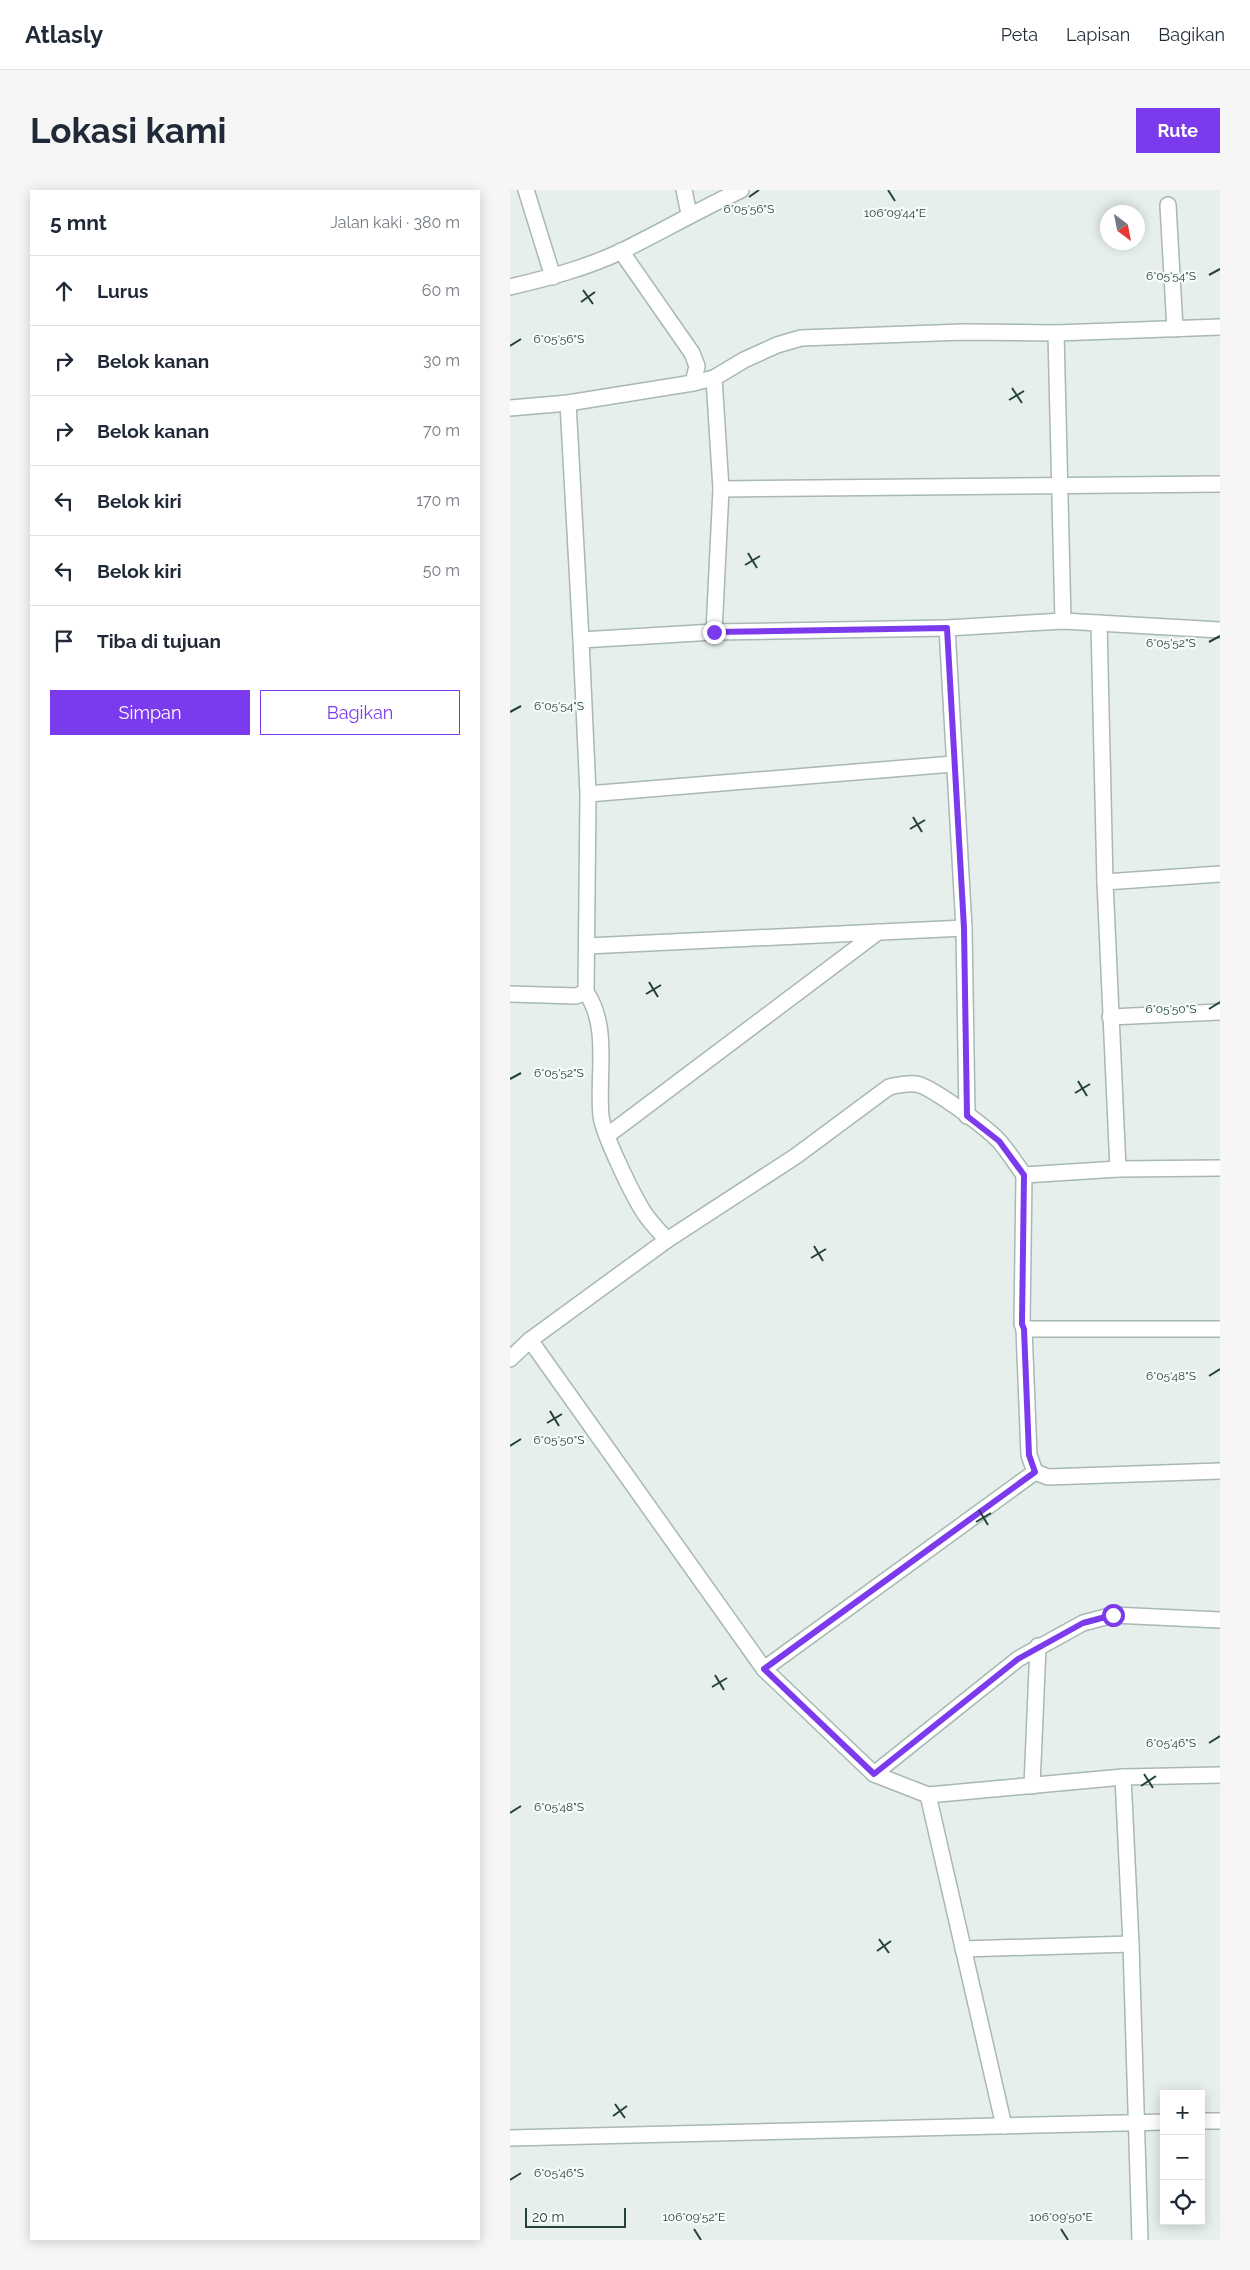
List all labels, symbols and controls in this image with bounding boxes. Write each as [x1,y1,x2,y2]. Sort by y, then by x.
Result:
text: Atlasly [25,20,103,49]
text: Peta [1001,24,1038,45]
text: Lapisan [1066,24,1130,45]
text: Bagikan [1158,24,1225,45]
button: Rute [1136,108,1220,153]
text: Lokasi kami [30,110,227,151]
text: 6°05'56"S [724,202,774,216]
north arrow [1100,205,1145,250]
text: 106°09'44"E [864,206,926,220]
text: 5 mnt [50,210,107,235]
text: Jalan kaki · 380 m [330,213,460,232]
text: 6°05'54"S [1146,269,1196,283]
icon: ahead [50,277,78,305]
text: Lurus [97,280,148,302]
text: 60 m [422,281,460,300]
text: 6°05'56"S [534,332,584,346]
icon: right [50,347,78,375]
text: Belok kanan [97,350,209,372]
text: 30 m [423,351,460,370]
icon: right [50,417,78,445]
text: Belok kanan [97,420,209,442]
text: 70 m [423,421,460,440]
icon: left [50,487,78,515]
text: Belok kiri [97,490,182,512]
text: 170 m [416,491,460,510]
icon: left [50,557,78,585]
text: Belok kiri [97,560,182,582]
text: 50 m [423,561,460,580]
route end [703,621,726,644]
icon: arrive [50,627,78,655]
text: Tiba di tujuan [97,630,221,652]
text: 6°05'52"S [1146,636,1196,650]
button: Simpan [50,690,250,735]
button: Bagikan [260,690,460,735]
text: 6°05'54"S [534,699,584,713]
text: 6°05'50"S [1146,1002,1196,1016]
text: 6°05'52"S [534,1066,584,1080]
text: 6°05'48"S [1146,1369,1196,1383]
text: 6°05'50"S [534,1433,584,1447]
route start [1102,1604,1125,1627]
text: 6°05'46"S [1146,1736,1196,1750]
text: 6°05'48"S [534,1800,584,1814]
map controls [1160,2090,1205,2225]
button: + [1160,2090,1205,2135]
button: − [1160,2135,1205,2180]
text: 6°05'46"S [534,2166,584,2180]
button: locate [1160,2180,1205,2225]
scale bar [525,2205,626,2228]
text: 20 m [532,2209,564,2225]
text: 106°09'52"E [663,2210,725,2224]
text: 106°09'50"E [1029,2210,1093,2224]

